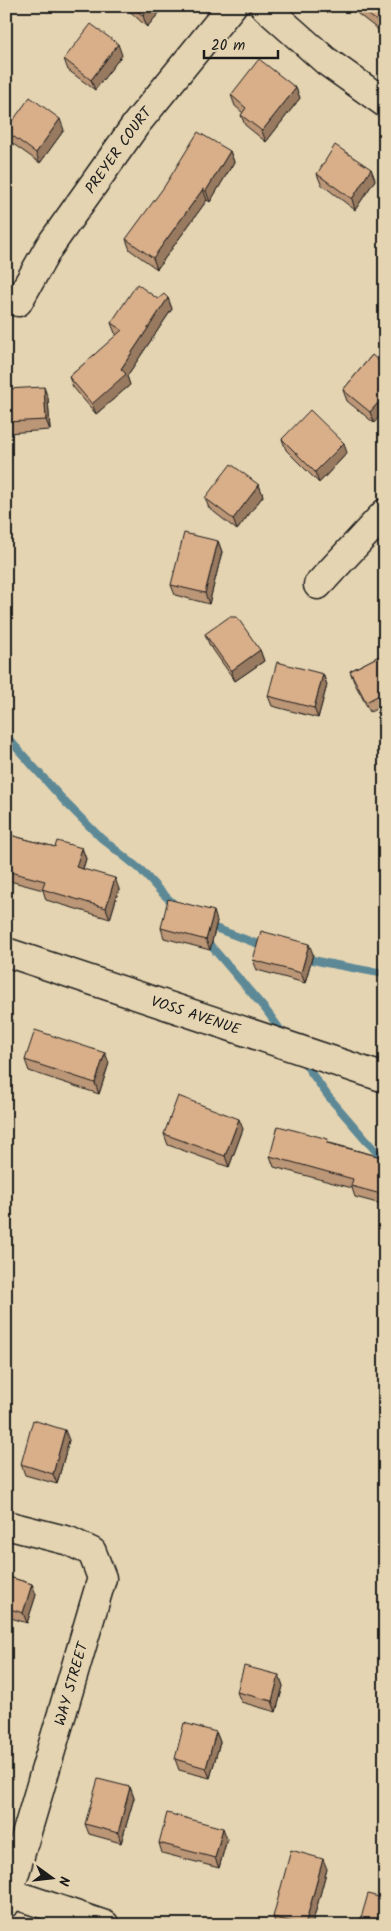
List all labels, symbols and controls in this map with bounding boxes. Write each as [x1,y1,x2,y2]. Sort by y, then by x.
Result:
scale bar [204,28,277,60]
text: 20 m [211,34,245,58]
street label: PREYER COURT [79,101,160,199]
street label: VOSS AVENUE [148,990,245,1042]
street label: WAY STREET [49,1638,96,1729]
north arrow [28,1854,78,1904]
text: N [52,1874,75,1888]

